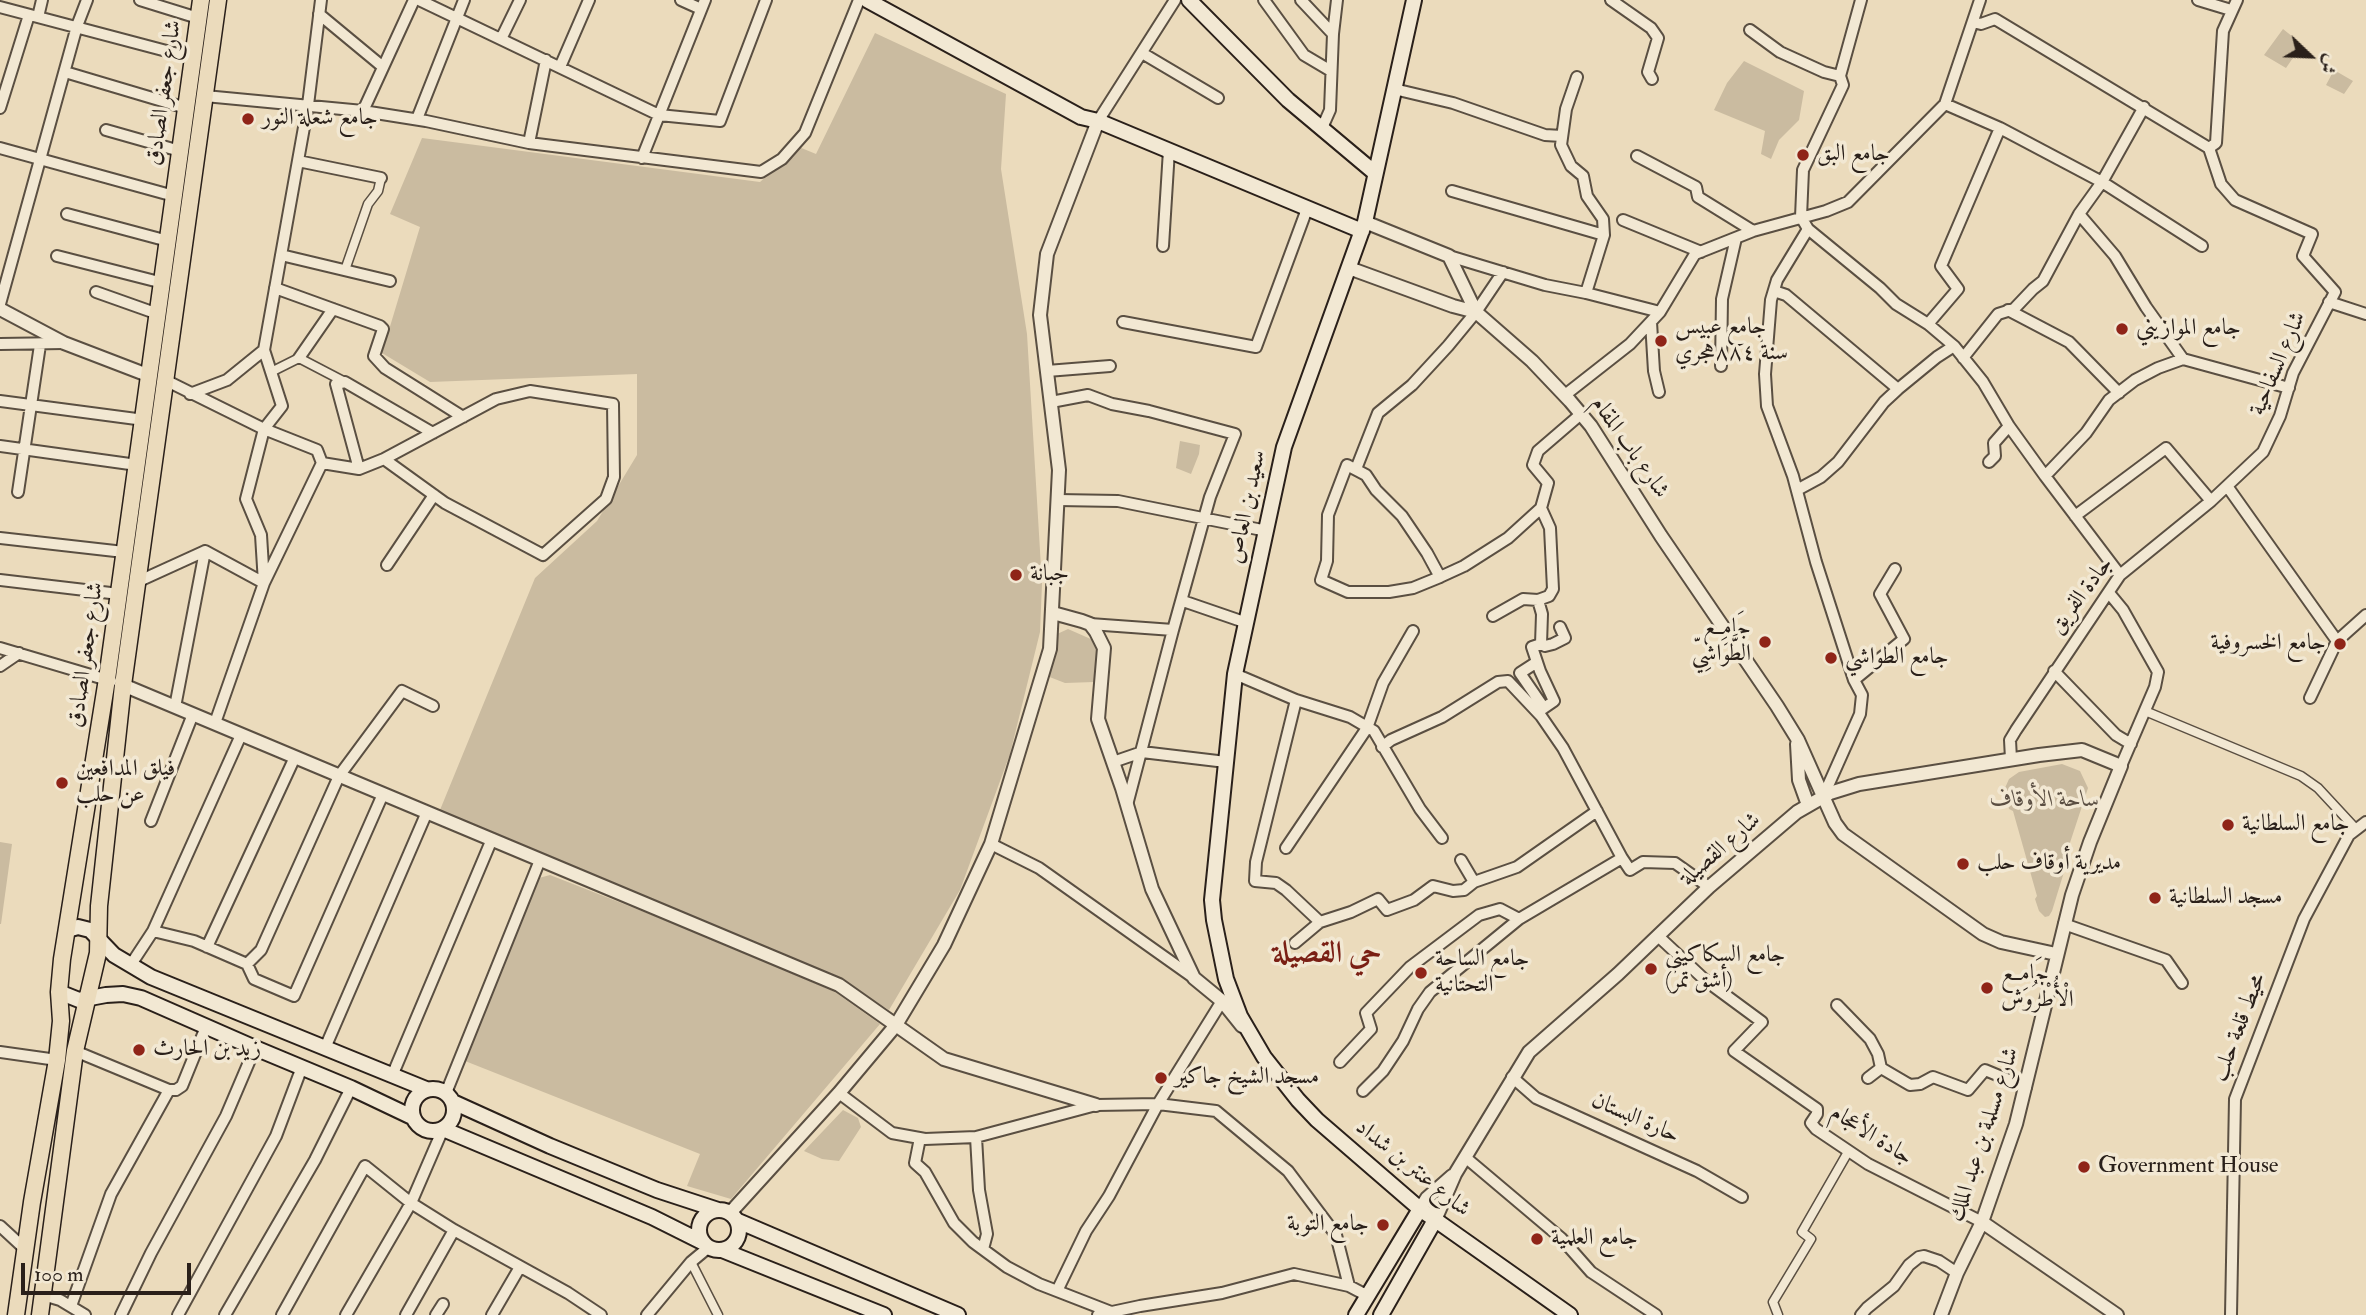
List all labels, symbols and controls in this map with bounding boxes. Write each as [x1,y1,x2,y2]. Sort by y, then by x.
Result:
street label: شارع جعفر الصادق [141,18,189,168]
north arrow [2275,21,2345,91]
text: ش [2315,51,2344,78]
place label: جامع شعلة النور [262,105,378,133]
marker: جامع شعلة النور [240,111,256,127]
place label: جامع البق [1817,141,1890,169]
marker: جامع البق [1795,147,1811,163]
street label: شارع السفاحية [2245,308,2313,420]
place label: جامع عبيس سنة ٨٨٤هجري [1675,314,1788,368]
place label: جامع الموازيني [2136,315,2241,343]
marker: جامع الموازيني [2114,321,2130,337]
marker: جامع عبيس سنة ٨٨٤هجري [1653,333,1669,349]
street label: شارع باب المقام [1584,392,1674,504]
street label: سعيد بن العاص [1223,448,1273,566]
street label: جادة الفريق [2044,552,2120,640]
place label: جبانة [1030,561,1069,589]
marker: جبانة [1008,567,1024,583]
street label: شارع جعفر الصادق [63,580,111,730]
place label: جَامِع الطَّوَاشِيّ [1692,615,1751,669]
place label: جامع الخسروفية [2210,630,2326,658]
marker: جَامِع الطَّوَاشِيّ [1757,634,1773,650]
marker: جامع الخسروفية [2332,636,2348,652]
place label: جامع الطواشي [1845,644,1949,672]
marker: جامع الطواشي [1823,650,1839,666]
place label: فيلق المدافعين عن حلب [76,756,175,810]
marker: فيلق المدافعين عن حلب [54,775,70,791]
park label: ساحة الأوقاف [1990,787,2100,815]
street label: شارع القصيلة [1675,807,1767,893]
place label: جامع السلطانية [2242,811,2350,839]
marker: جامع السلطانية [2220,817,2236,833]
place label: مديرية أوقاف حلب [1977,850,2121,878]
marker: مديرية أوقاف حلب [1955,856,1971,872]
place label: مسجد السلطانية [2169,884,2282,912]
marker: مسجد السلطانية [2147,890,2163,906]
district label: حي القصيلة [1273,938,1381,974]
place label: جامع السكاكيني (أشق تمر) [1665,942,1785,996]
place label: جامع الساحة التحتانية [1435,946,1529,1000]
marker: جامع السكاكيني (أشق تمر) [1643,961,1659,977]
place label: جَامِع الْأُطْرُوش [2001,961,2074,1015]
marker: جامع الساحة التحتانية [1413,965,1429,981]
street label: محيط قلعة حلب [2207,970,2273,1086]
marker: جَامِع الْأُطْرُوش [1979,980,1995,996]
place label: زيد بن الحارث [153,1036,261,1064]
marker: زيد بن الحارث [131,1042,147,1058]
street label: شارع مسلمة بن عبد الملك [1944,1044,2026,1226]
place label: مسجد الشيخ جاكير [1175,1064,1319,1092]
marker: مسجد الشيخ جاكير [1153,1070,1169,1086]
street label: حارة البستان [1587,1087,1683,1151]
street label: جادة الأعجام [1825,1100,1917,1172]
street label: شارع عنتر بن شداد [1349,1114,1475,1224]
place label: Government House [2098,1153,2278,1181]
marker: Government House [2076,1159,2092,1175]
place label: جامع التوبة [1287,1211,1369,1239]
marker: جامع التوبة [1375,1217,1391,1233]
place label: جامع العلمية [1551,1225,1638,1253]
marker: جامع العلمية [1529,1231,1545,1247]
scale bar [24,1248,194,1292]
text: 100 m [34,1261,84,1288]

